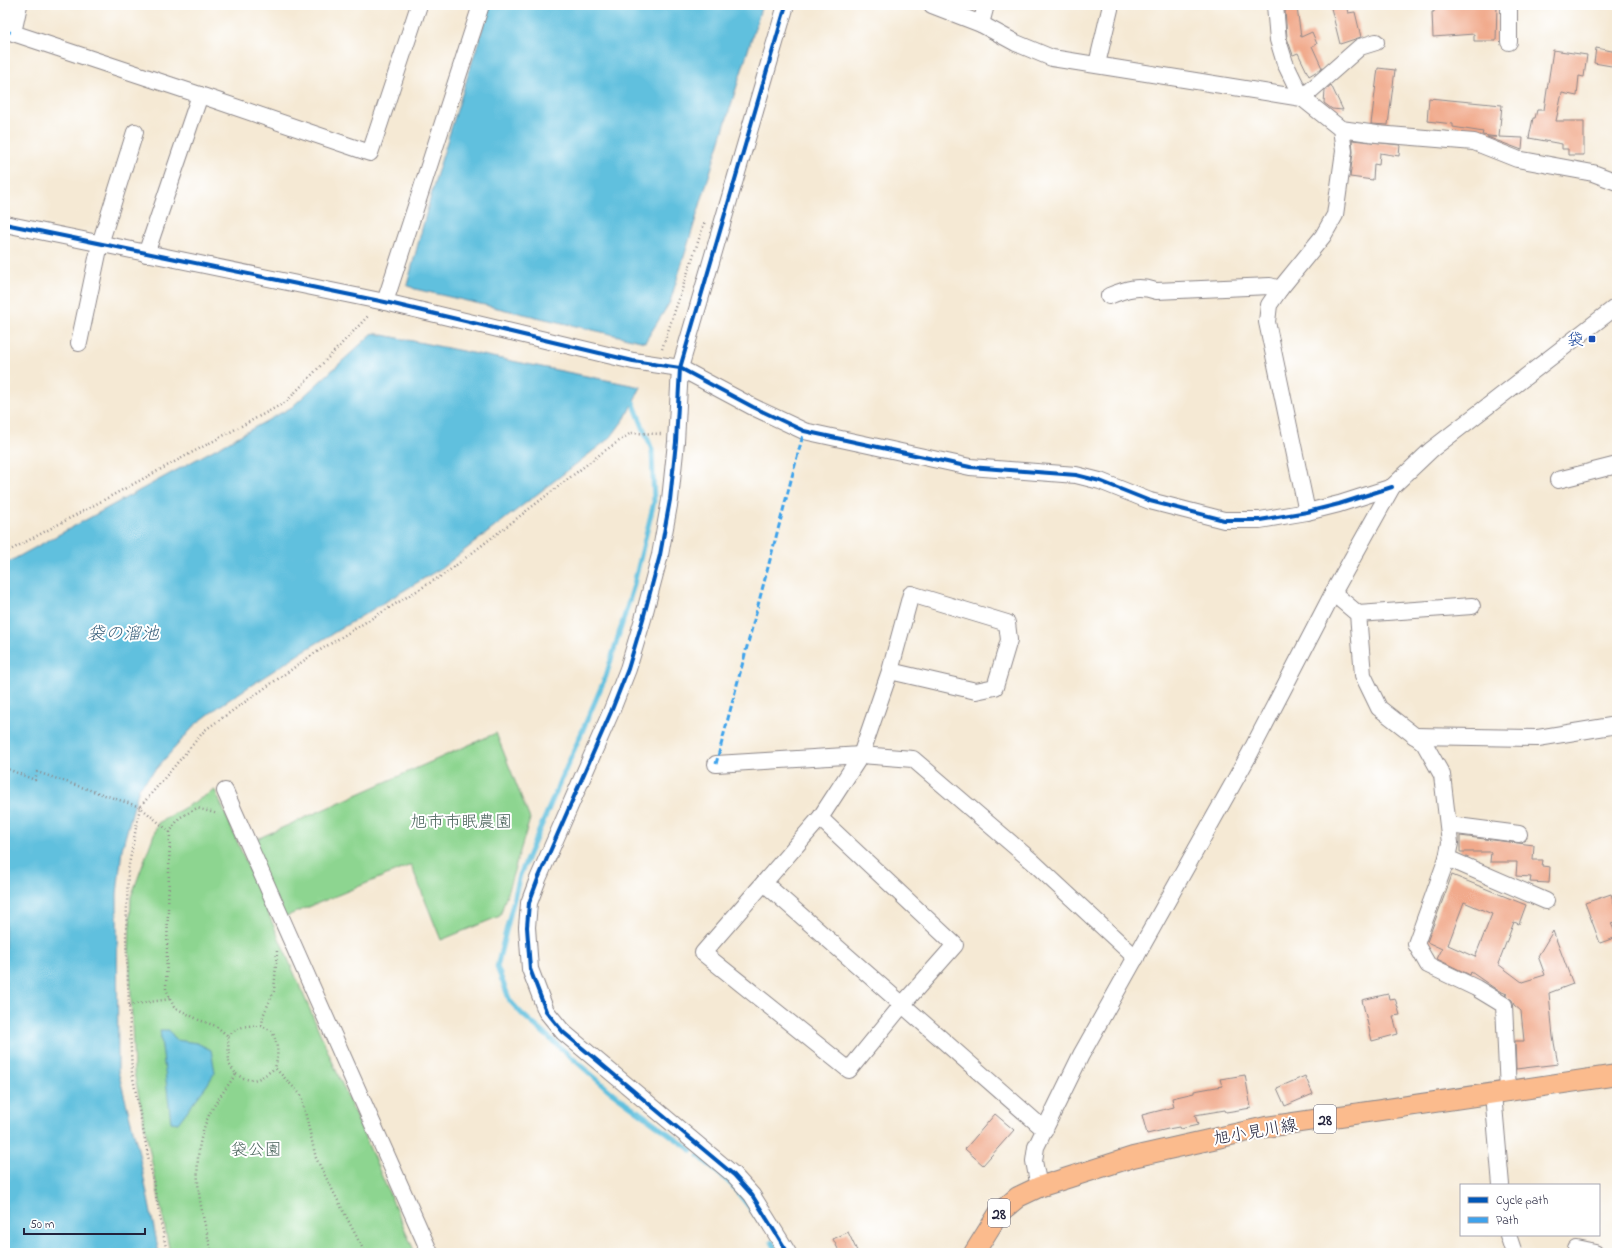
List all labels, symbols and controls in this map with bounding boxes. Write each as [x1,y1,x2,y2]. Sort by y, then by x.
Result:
place label: 袋 [1567,328,1584,353]
marker: 袋 [1587,334,1597,344]
water label: 袋の溜池 [87,622,160,648]
park label: 旭市市眠農園 [410,810,512,835]
road number: 28 [1314,1105,1336,1133]
street label: 旭小見川線 [1211,1113,1299,1152]
park label: 袋公園 [231,1138,282,1163]
legend [1460,1184,1600,1236]
text: Cycle path [1496,1192,1548,1211]
road number: 28 [988,1199,1010,1227]
scale bar [24,1210,145,1236]
text: Path [1496,1212,1519,1230]
text: 50 m [30,1216,54,1234]

